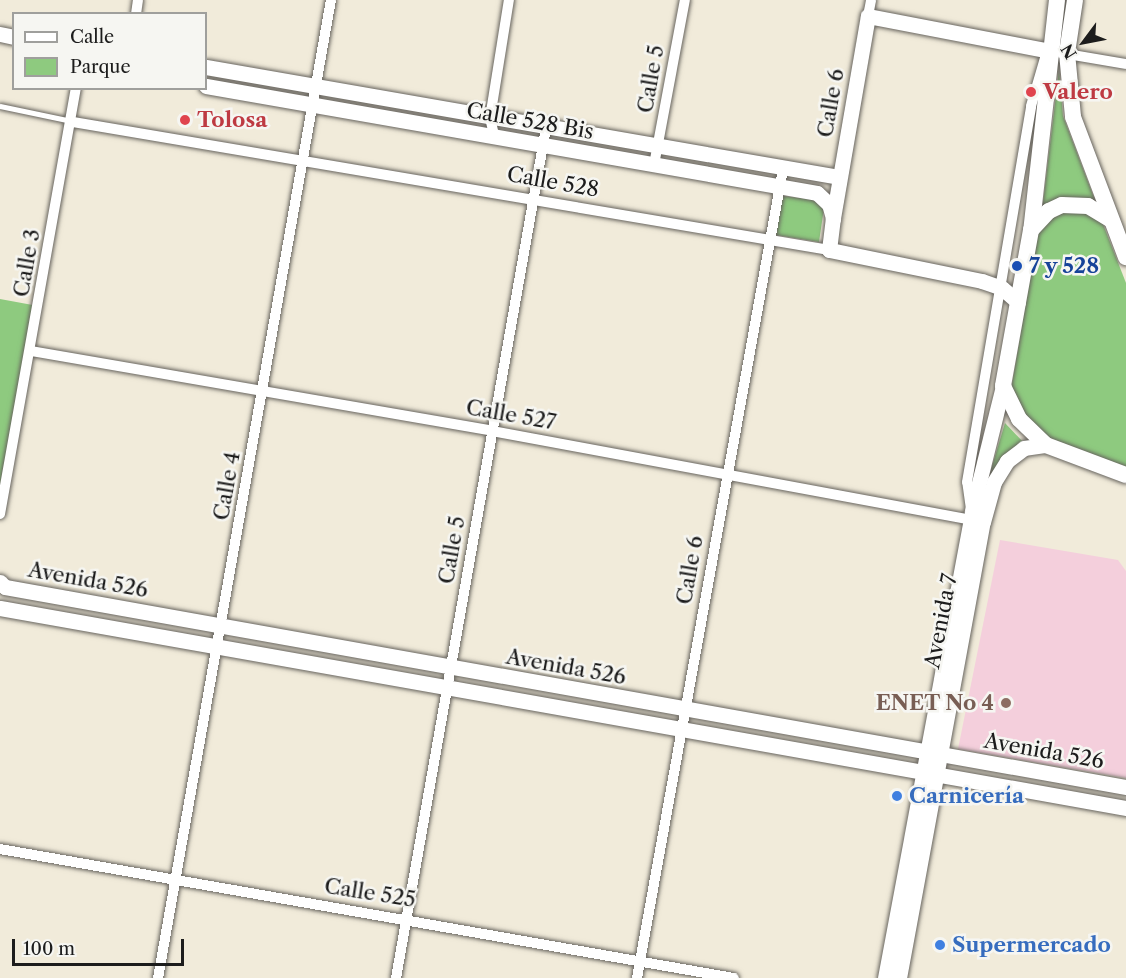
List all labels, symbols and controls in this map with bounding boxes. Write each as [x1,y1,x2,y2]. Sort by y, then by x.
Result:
legend [12,12,207,90]
north arrow [1054,12,1114,72]
text: Calle [70,26,114,48]
text: N [1057,40,1081,63]
street label: Calle 5 [633,43,669,115]
text: Parque [70,56,131,78]
street label: Calle 6 [813,67,849,139]
place label: Valero [1043,79,1113,105]
marker: Valero [1024,85,1038,99]
street label: Calle 528 Bis [464,97,596,145]
place label: Tolosa [197,107,267,133]
marker: Tolosa [178,113,192,127]
street label: Calle 528 [505,162,601,202]
street label: Calle 3 [9,227,45,299]
place label: 7 y 528 [1029,253,1100,279]
marker: 7 y 528 [1010,259,1024,273]
street label: Calle 527 [464,395,558,435]
street label: Calle 4 [209,450,245,522]
street label: Calle 5 [434,514,470,586]
street label: Calle 6 [672,534,708,606]
street label: Avenida 526 [26,557,150,603]
street label: Avenida 7 [919,571,963,671]
street label: Avenida 526 [504,644,628,690]
place label: ENET No 4 [875,690,994,716]
marker: ENET No 4 [999,696,1013,710]
street label: Avenida 526 [982,728,1106,774]
place label: Carnicería [909,783,1024,809]
marker: Carnicería [890,789,904,803]
street label: Calle 525 [323,873,417,913]
scale bar [15,927,188,965]
place label: Supermercado [952,932,1111,958]
text: 100 m [23,938,75,960]
marker: Supermercado [933,938,947,952]

